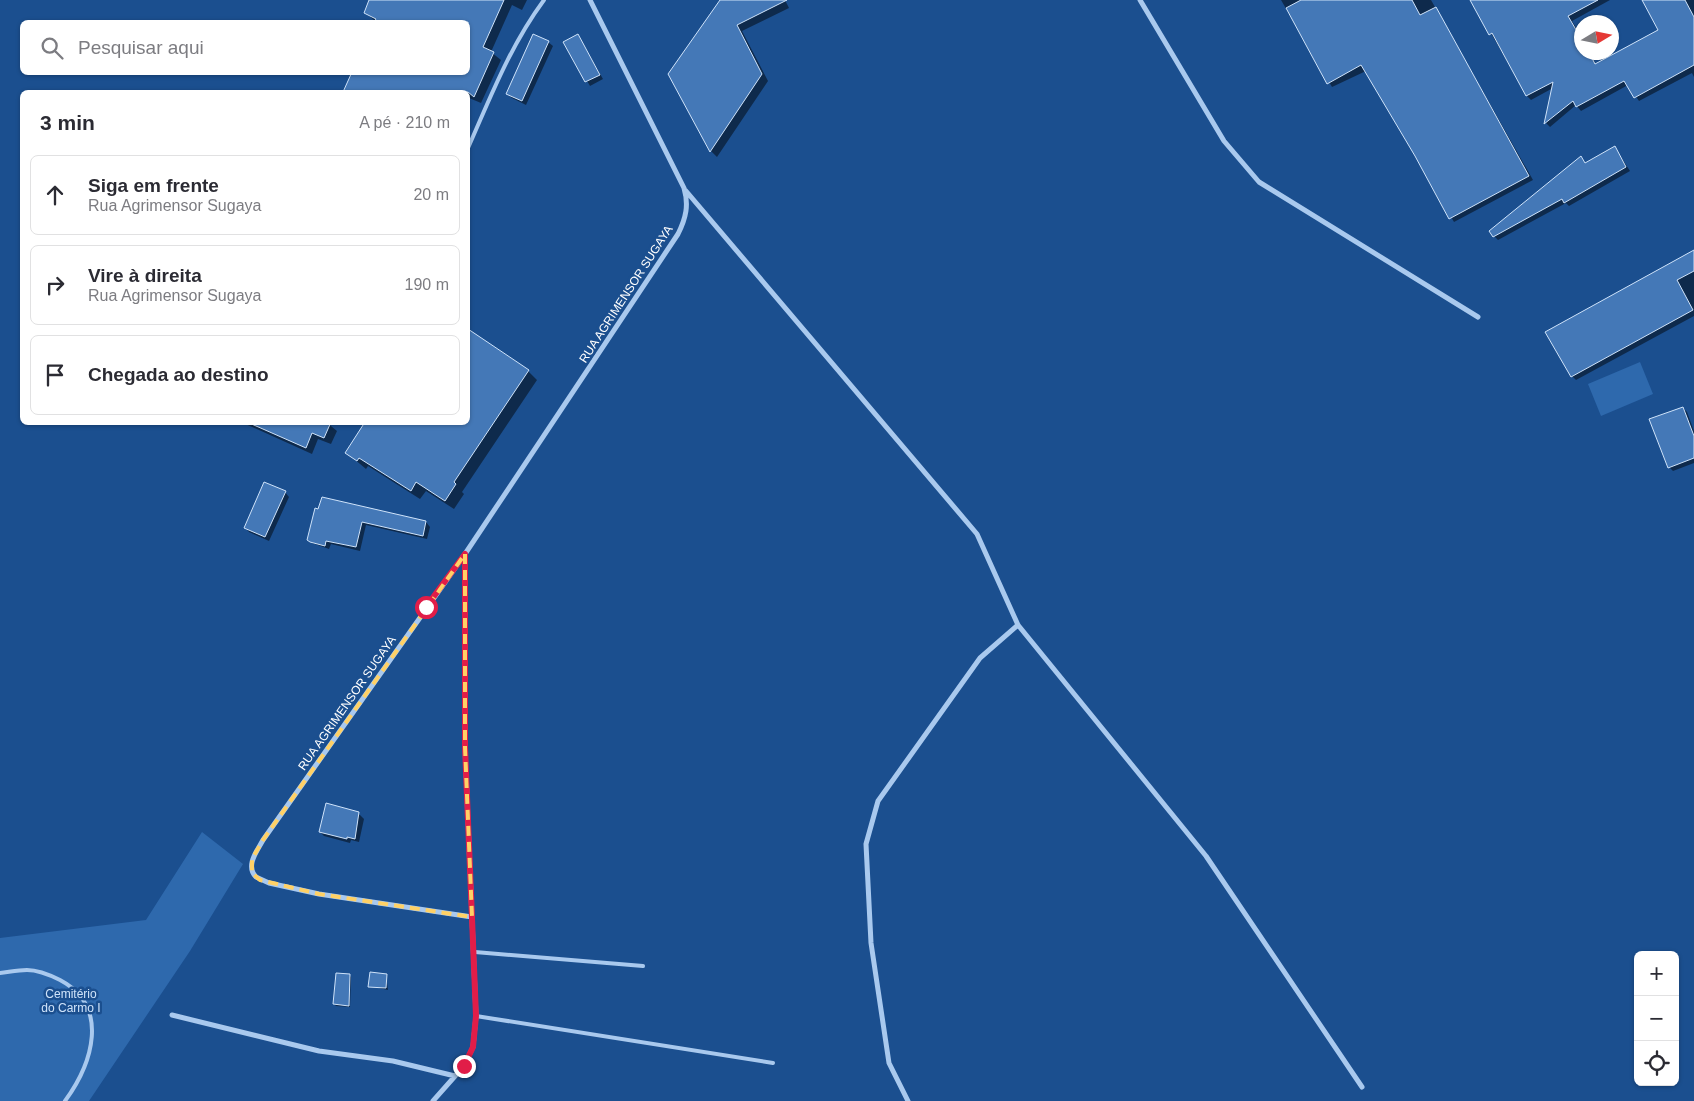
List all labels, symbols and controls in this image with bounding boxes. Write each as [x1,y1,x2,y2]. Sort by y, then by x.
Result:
north arrow [1574,15,1619,60]
search box [20,20,470,75]
icon: search [38,34,66,62]
text: Pesquisar aqui [78,37,204,58]
text: 3 min [40,111,95,134]
text: A pé · 210 m [359,114,450,131]
text: Siga em frente [88,175,219,196]
icon: ahead [41,181,69,209]
text: 20 m [413,186,449,203]
text: Rua Agrimensor Sugaya [88,197,261,214]
street label: RUA AGRIMENSOR SUGAYA [576,223,676,365]
text: Vire à direita [88,265,202,286]
icon: right [41,271,69,299]
text: 190 m [405,276,449,293]
text: Rua Agrimensor Sugaya [88,287,261,304]
icon: arrive [41,361,69,389]
text: Chegada ao destino [88,364,269,385]
route start [415,596,438,619]
street label: RUA AGRIMENSOR SUGAYA [295,633,399,773]
map controls [1634,951,1679,1086]
button: + [1634,951,1679,996]
park label: Cemitério do Carmo I [41,987,101,1015]
button: − [1634,996,1679,1041]
button: locate [1634,1041,1679,1086]
route end [453,1055,476,1078]

